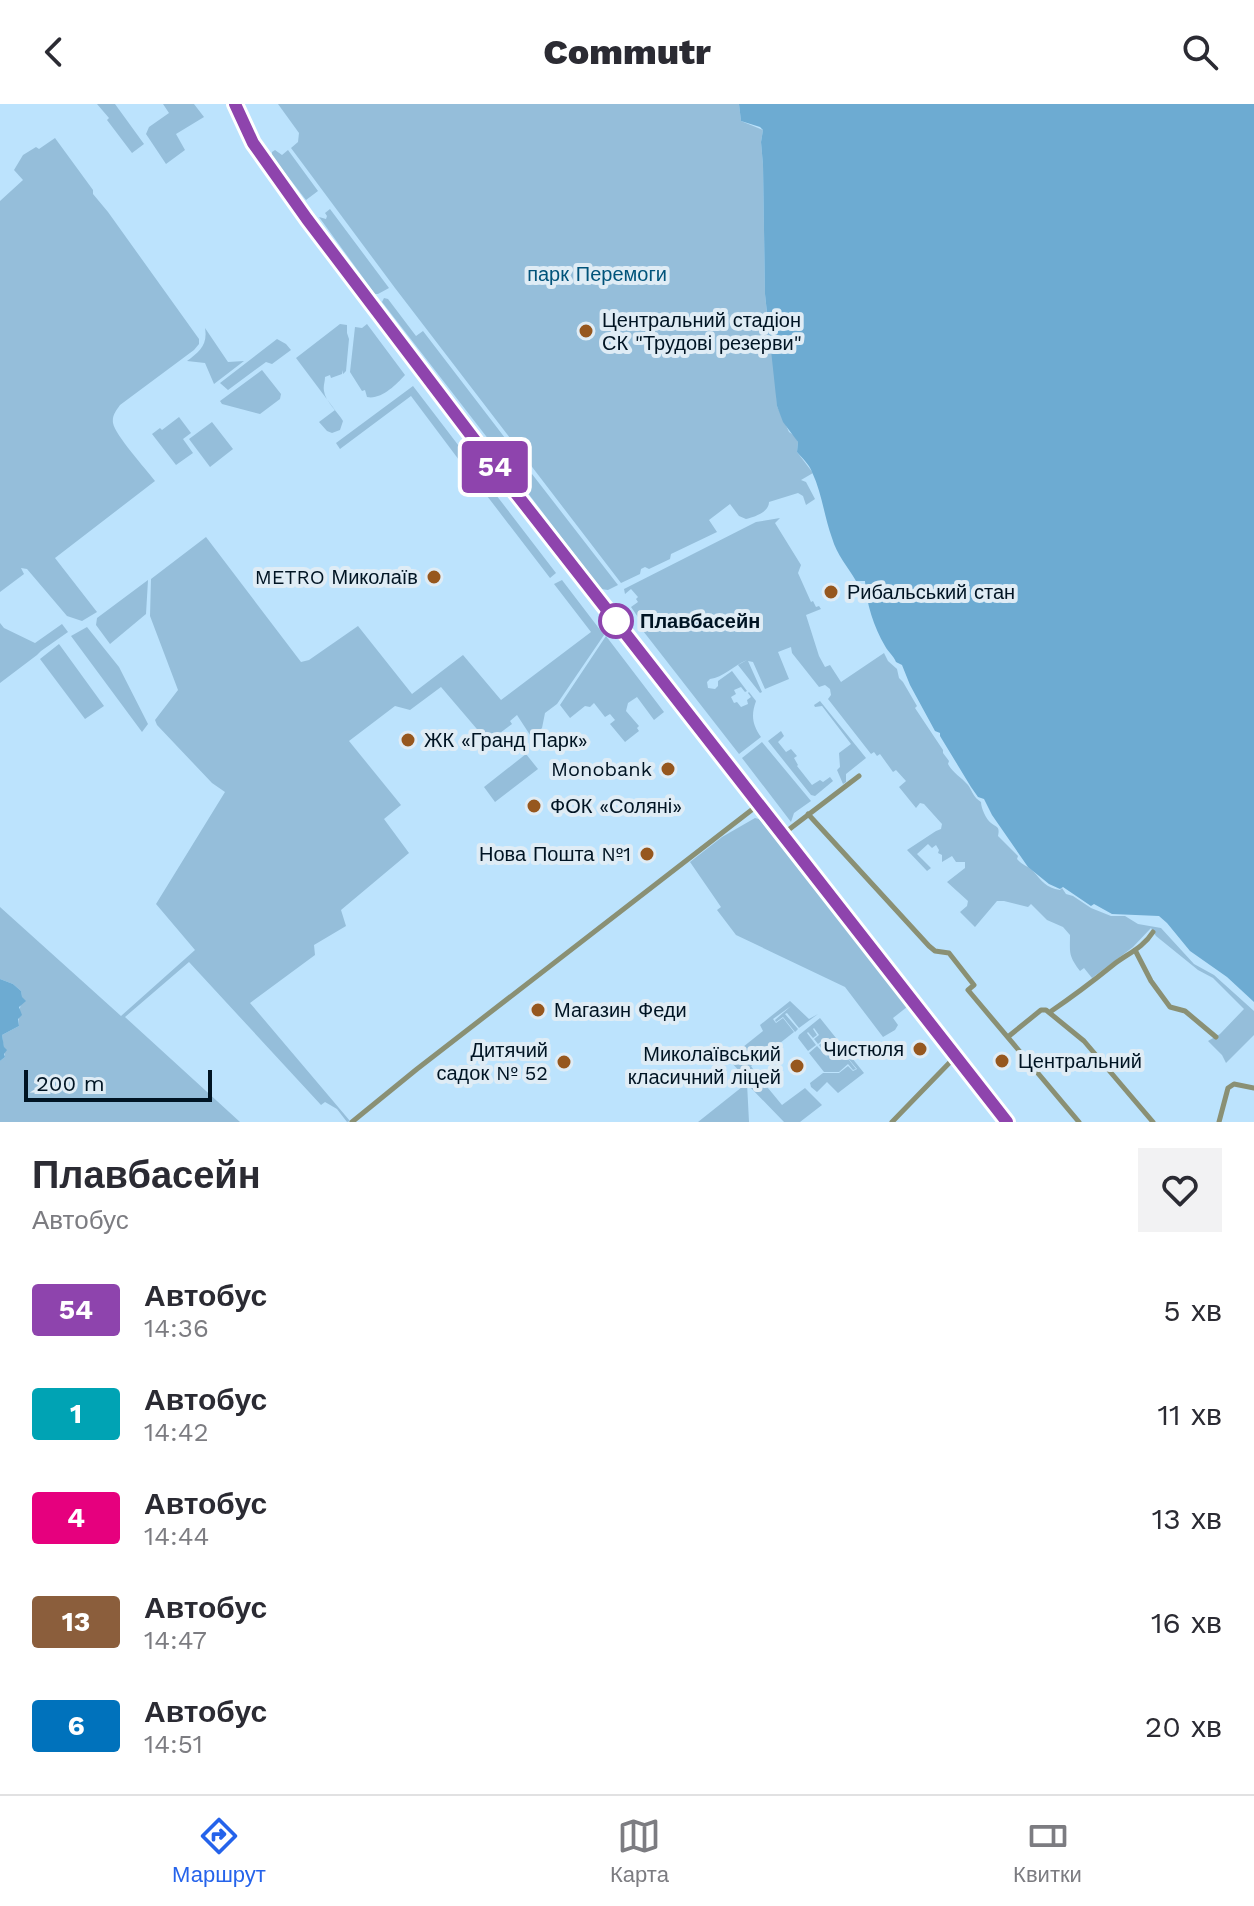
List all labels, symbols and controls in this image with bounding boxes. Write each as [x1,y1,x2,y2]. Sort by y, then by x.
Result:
icon: back [32,30,76,74]
icon: search [1178,30,1222,74]
text: Commutr [543,31,711,73]
park label: парк Перемоги [527,262,667,286]
place label: Центральний стадіон СК "Трудові резерви" [602,308,802,355]
marker: Центральний стадіон СК "Трудові резерви" [577,322,595,340]
line badge: 54 [459,441,531,493]
text: 54 [478,450,512,483]
place label: METRO Миколаїв [255,565,418,589]
marker: METRO Миколаїв [425,568,443,586]
place label: Рибальський стан [847,580,1015,604]
marker: Рибальський стан [822,583,840,601]
marker: Плавбасейн [599,604,633,638]
place label: Плавбасейн [640,609,760,633]
place label: ЖК «Гранд Парк» [424,728,588,752]
marker: ЖК «Гранд Парк» [399,731,417,749]
place label: Monobank [551,757,652,781]
marker: Monobank [659,760,677,778]
place label: ФОК «Соляні» [550,794,682,818]
marker: ФОК «Соляні» [525,797,543,815]
place label: Нова Пошта №1 [479,842,631,866]
marker: Нова Пошта №1 [638,845,656,863]
place label: Магазин Феди [554,998,687,1022]
marker: Магазин Феди [529,1001,547,1019]
place label: Чистюля [823,1037,904,1061]
place label: Дитячий садок № 52 [437,1038,548,1085]
marker: Чистюля [911,1040,929,1058]
place label: Миколаївський класичний ліцей [628,1042,781,1089]
place label: Центральний [1018,1049,1142,1073]
marker: Центральний [993,1052,1011,1070]
marker: Дитячий садок № 52 [555,1053,573,1071]
marker: Миколаївський класичний ліцей [788,1057,806,1075]
scale bar [24,1066,212,1102]
text: 200 m [36,1071,105,1096]
button: heart [1138,1148,1222,1232]
text: Плавбасейн [32,1153,261,1197]
text: Автобус [32,1205,129,1235]
text: Автобус [144,1278,267,1313]
text: 54 [59,1293,93,1326]
text: 5 хв [1163,1293,1222,1328]
text: 14:36 [144,1313,209,1343]
text: Автобус [144,1382,267,1417]
text: 1 [70,1397,82,1430]
text: 11 хв [1157,1397,1222,1432]
text: 14:42 [144,1417,209,1447]
text: Автобус [144,1486,267,1521]
text: 4 [67,1501,85,1534]
text: 13 хв [1152,1501,1222,1536]
text: 14:44 [144,1521,210,1551]
text: Автобус [144,1590,267,1625]
text: 13 [62,1605,90,1638]
text: 16 хв [1151,1605,1222,1640]
text: 14:47 [144,1625,207,1655]
text: Автобус [144,1694,267,1729]
text: 6 [67,1709,85,1742]
text: 20 хв [1145,1709,1222,1744]
text: 14:51 [144,1729,203,1759]
tab: Маршрут [172,1814,266,1888]
tab: Карта [610,1814,669,1888]
tab: Квитки [1013,1814,1082,1888]

